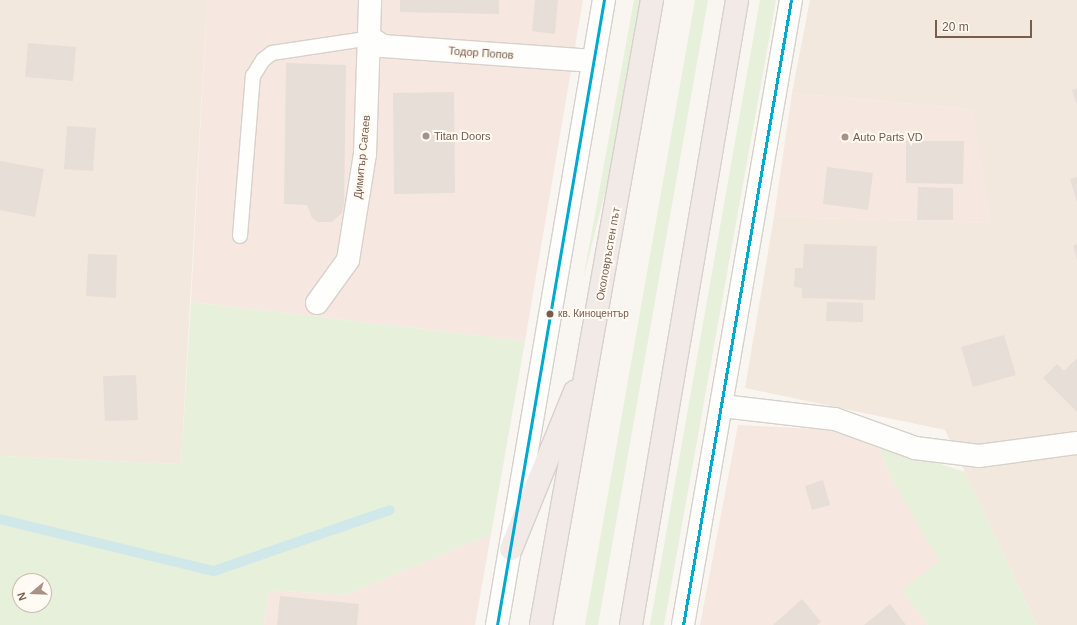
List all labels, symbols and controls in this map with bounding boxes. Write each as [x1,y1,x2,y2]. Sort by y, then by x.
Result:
scale bar [937,12,1034,38]
text: 20 m [942,20,969,34]
street label: Тодор Попов [448,44,514,62]
street label: Димитър Сагаев [351,114,373,200]
place label: Titan Doors [434,129,490,143]
place label: Auto Parts VD [853,130,923,144]
marker: Titan Doors [421,131,431,141]
marker: Auto Parts VD [840,132,850,142]
street label: Околовръстен път [593,206,623,302]
place label: кв. Киноцентър [558,308,629,320]
marker: кв. Киноцентър [545,309,555,319]
north arrow [12,573,52,613]
text: N [15,591,29,602]

